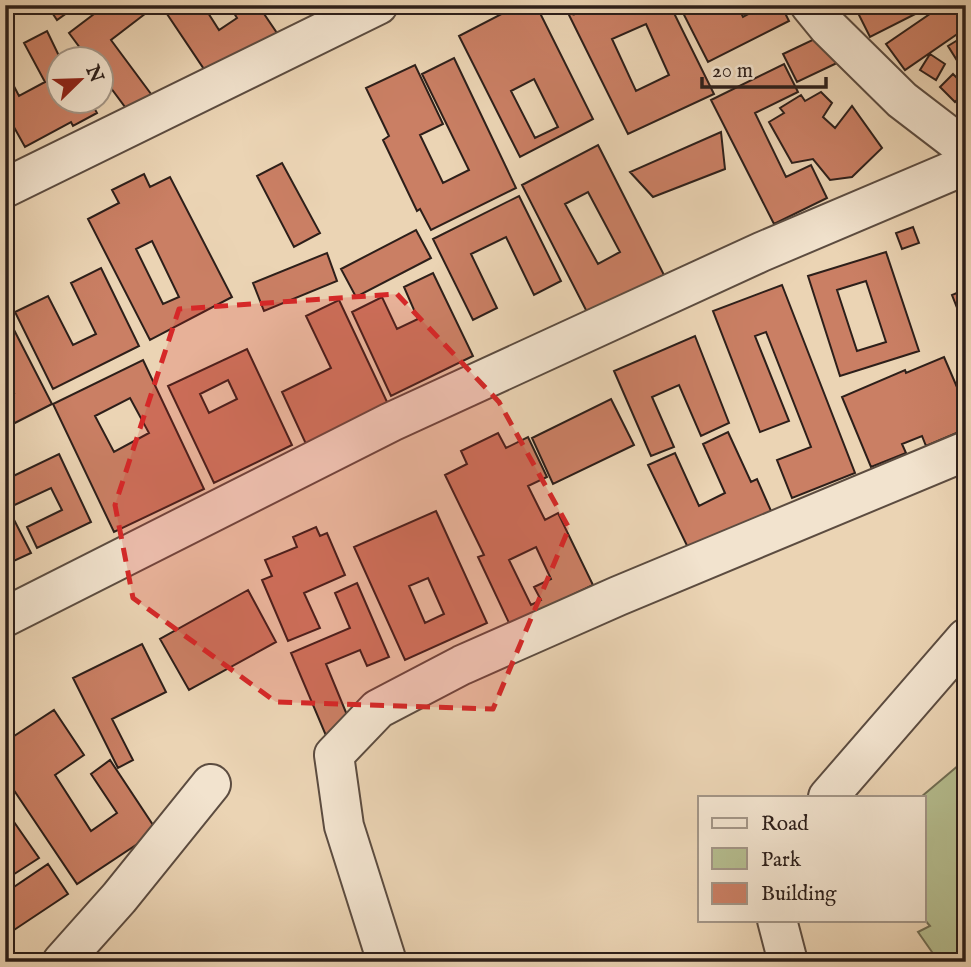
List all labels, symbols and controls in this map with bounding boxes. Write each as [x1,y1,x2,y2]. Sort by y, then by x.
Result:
north arrow [46,46,116,116]
scale bar [702,46,826,90]
text: 20 m [712,58,753,85]
text: N [79,61,108,87]
legend [698,796,926,922]
text: Road [761,811,809,838]
text: Park [761,847,802,874]
text: Building [761,881,837,908]

